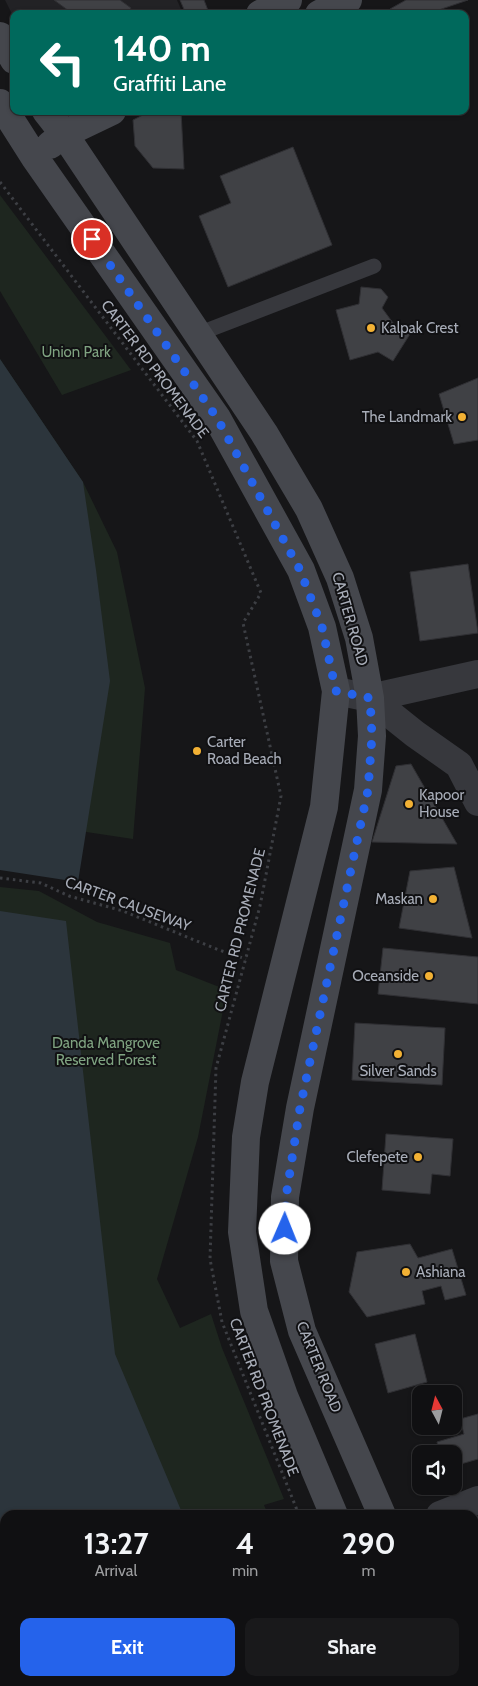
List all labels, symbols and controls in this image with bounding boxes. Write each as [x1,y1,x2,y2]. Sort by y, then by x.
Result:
text: 140 m [113,27,211,70]
icon: left [30,30,95,95]
text: Graffiti Lane [113,70,226,97]
pin [71,218,113,260]
icon: arrive [78,225,106,253]
street label: CARTER RD PROMENADE [97,297,213,441]
place label: Kalpak Crest [381,319,459,337]
marker: Kalpak Crest [365,322,377,334]
park label: Union Park [41,343,111,361]
place label: The Landmark [362,408,452,426]
marker: The Landmark [456,411,468,423]
street label: CARTER ROAD [328,570,372,668]
place label: Carter Road Beach [207,733,282,768]
marker: Carter Road Beach [191,745,203,757]
place label: Kapoor House [419,786,465,821]
marker: Kapoor House [403,798,415,810]
street label: CARTER RD PROMENADE [211,846,269,1014]
street label: CARTER CAUSEWAY [63,873,194,935]
place label: Maskan [375,890,423,908]
marker: Maskan [427,893,439,905]
place label: Oceanside [352,967,419,985]
marker: Oceanside [423,970,435,982]
park label: Danda Mangrove Reserved Forest [52,1034,160,1069]
marker: Silver Sands [392,1048,404,1060]
place label: Silver Sands [359,1062,437,1080]
place label: Clefepete [346,1148,408,1166]
marker: Clefepete [412,1151,424,1163]
position arrow [258,1202,310,1254]
place label: Ashiana [416,1263,466,1281]
marker: Ashiana [400,1266,412,1278]
street label: CARTER RD PROMENADE [226,1315,302,1479]
street label: CARTER ROAD [293,1319,345,1415]
north arrow [412,1385,462,1435]
map controls [412,1385,462,1495]
button: sound [412,1445,462,1495]
text: 13:27 [83,1525,148,1562]
text: 4 [236,1525,254,1562]
text: 290 [342,1525,396,1562]
text: Arrival [95,1561,137,1580]
text: min [232,1561,258,1580]
text: m [362,1561,376,1580]
button: Exit [20,1618,235,1676]
button: Share [245,1618,459,1676]

